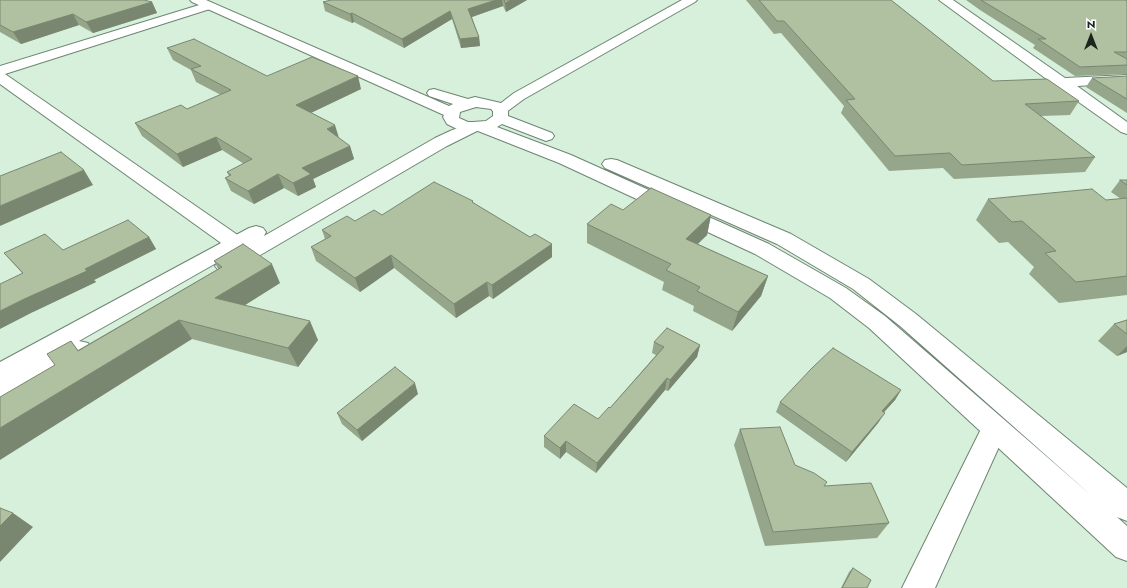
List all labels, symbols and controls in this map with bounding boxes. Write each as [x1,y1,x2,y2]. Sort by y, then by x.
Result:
north arrow [1071,16,1111,56]
text: N [1087,16,1095,32]

